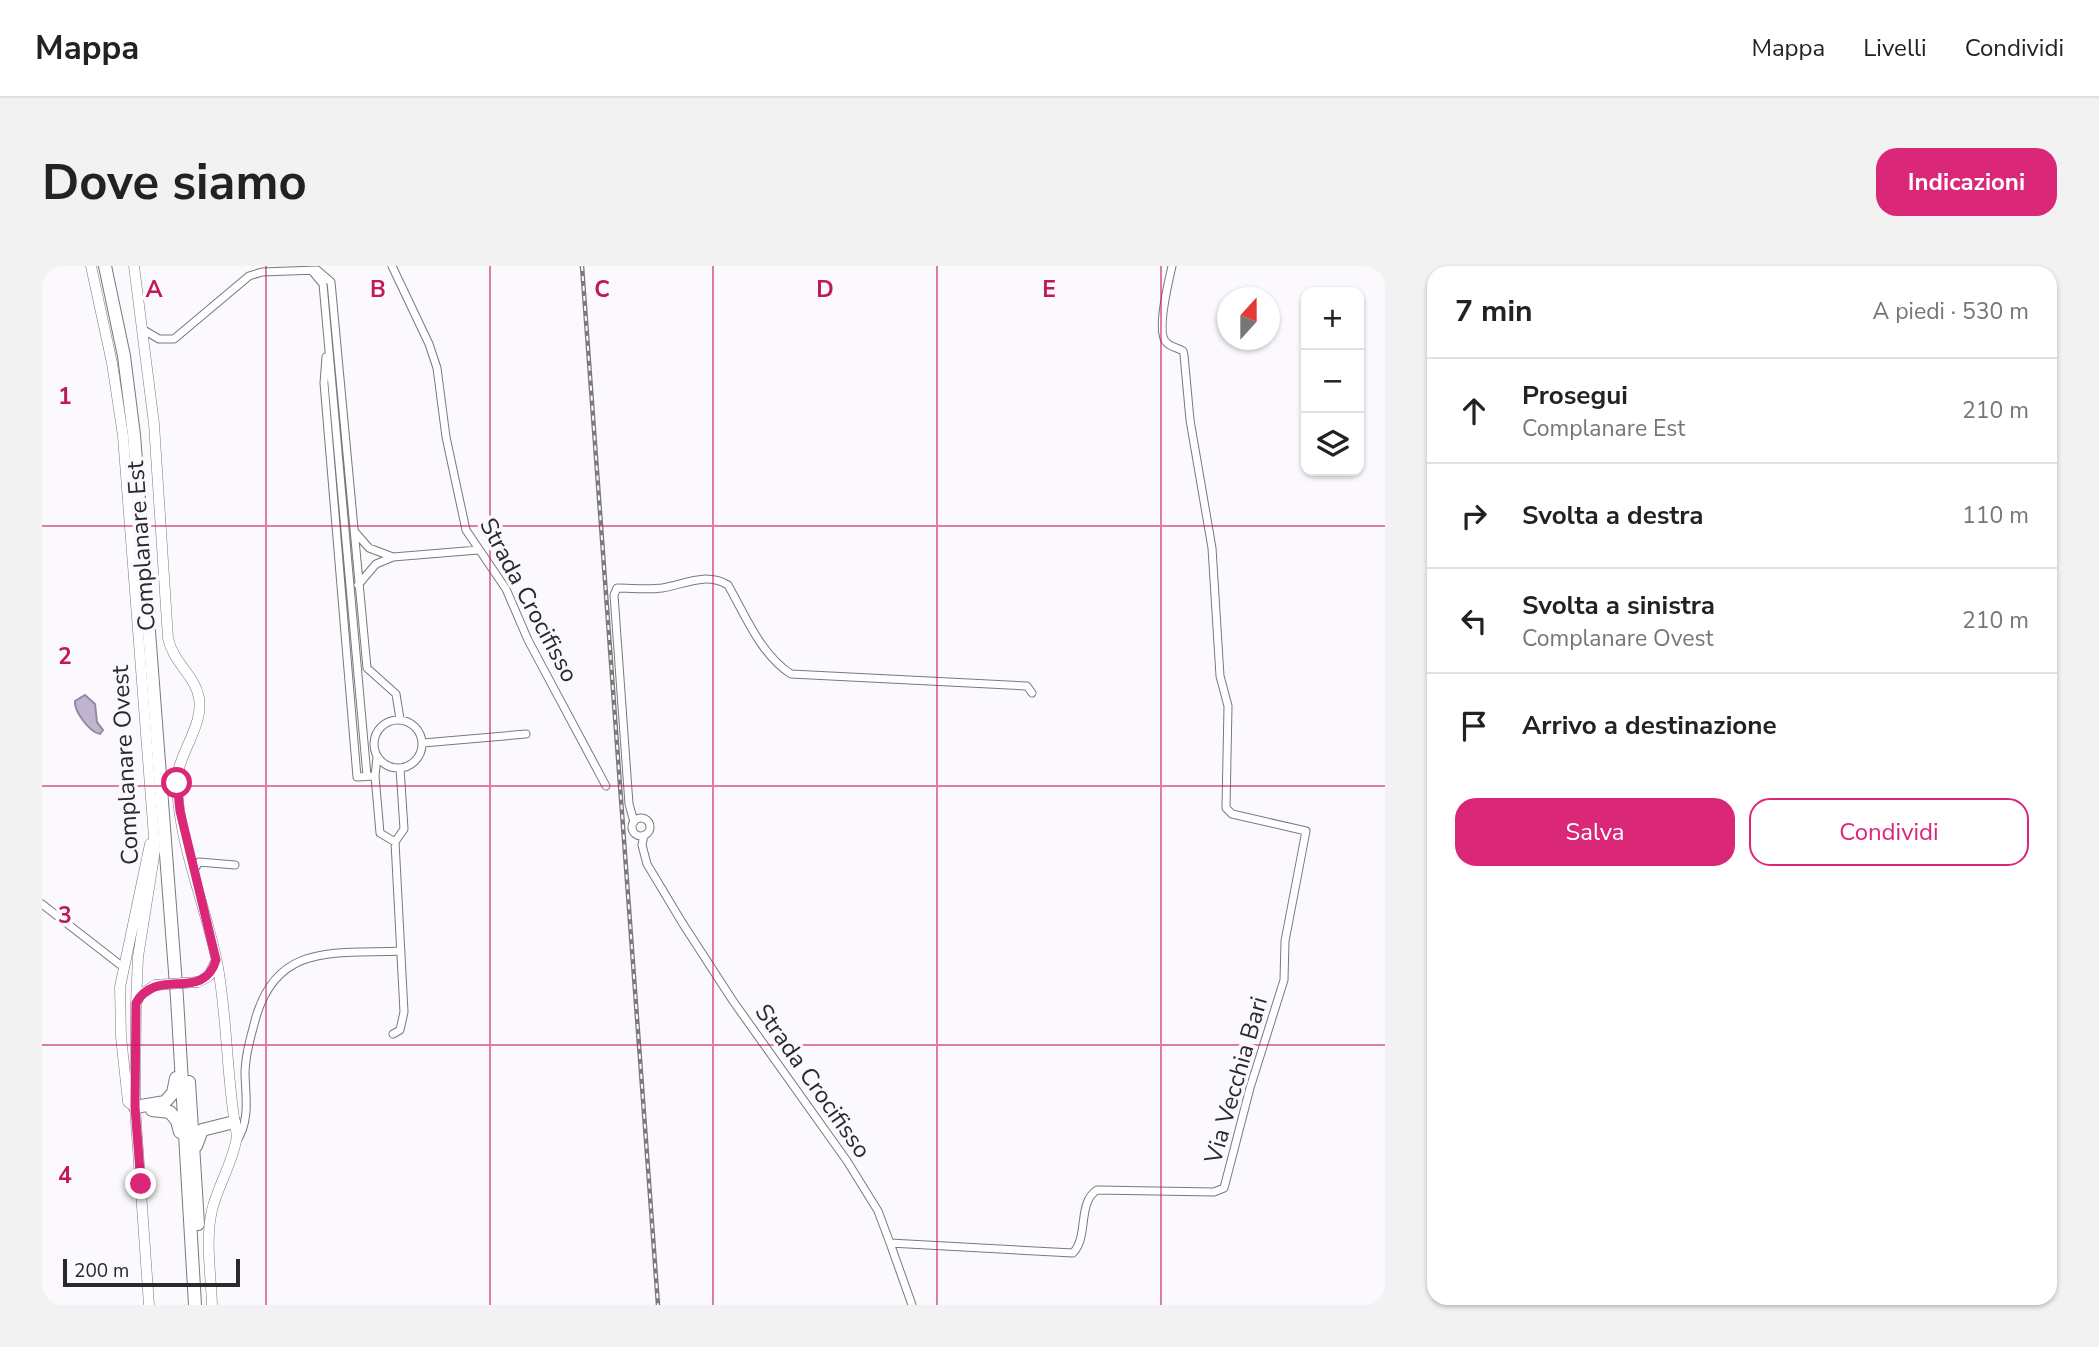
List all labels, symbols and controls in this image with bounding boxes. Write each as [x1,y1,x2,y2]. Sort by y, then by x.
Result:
text: Mappa [35,26,139,71]
text: Mappa [1751,32,1825,64]
text: Livelli [1863,32,1927,64]
text: Condividi [1965,32,2064,64]
button: Indicazioni [1876,148,2057,216]
text: Dove siamo [42,149,307,216]
text: A [145,274,163,305]
text: B [370,274,386,305]
text: C [594,274,610,305]
text: D [816,274,834,305]
text: E [1042,274,1056,305]
north arrow [1217,287,1280,350]
map controls [1301,287,1364,476]
button: + [1301,287,1364,350]
text: 7 min [1455,291,1533,332]
text: A piedi · 530 m [1873,296,2029,327]
button: − [1301,350,1364,413]
text: Prosegui [1522,378,1628,413]
text: 1 [58,381,72,412]
icon: ahead [1455,392,1493,430]
text: 210 m [1962,395,2029,426]
button: layers [1301,413,1364,476]
text: Complanare Est [1522,413,1685,444]
street label: Complanare Est [119,459,163,632]
icon: right [1455,497,1493,535]
text: Svolta a destra [1522,498,1704,533]
text: 110 m [1962,500,2029,531]
street label: Strada Crocifisso [472,512,586,688]
text: Svolta a sinistra [1522,588,1715,623]
icon: left [1455,602,1493,640]
text: 210 m [1962,605,2029,636]
text: Complanare Ovest [1522,623,1714,654]
text: 2 [58,641,72,672]
street label: Complanare Ovest [104,664,146,866]
icon: arrive [1455,707,1493,745]
text: Arrivo a destinazione [1522,708,1777,743]
route start [161,767,192,798]
button: Salva [1455,798,1735,866]
button: Condividi [1749,798,2029,866]
text: 3 [58,900,72,931]
street label: Via Vecchia Bari [1197,993,1275,1168]
street label: Strada Crocifisso [748,997,878,1165]
text: 4 [58,1160,72,1191]
route end [125,1168,156,1199]
scale bar [63,1256,240,1288]
text: 200 m [74,1258,129,1284]

